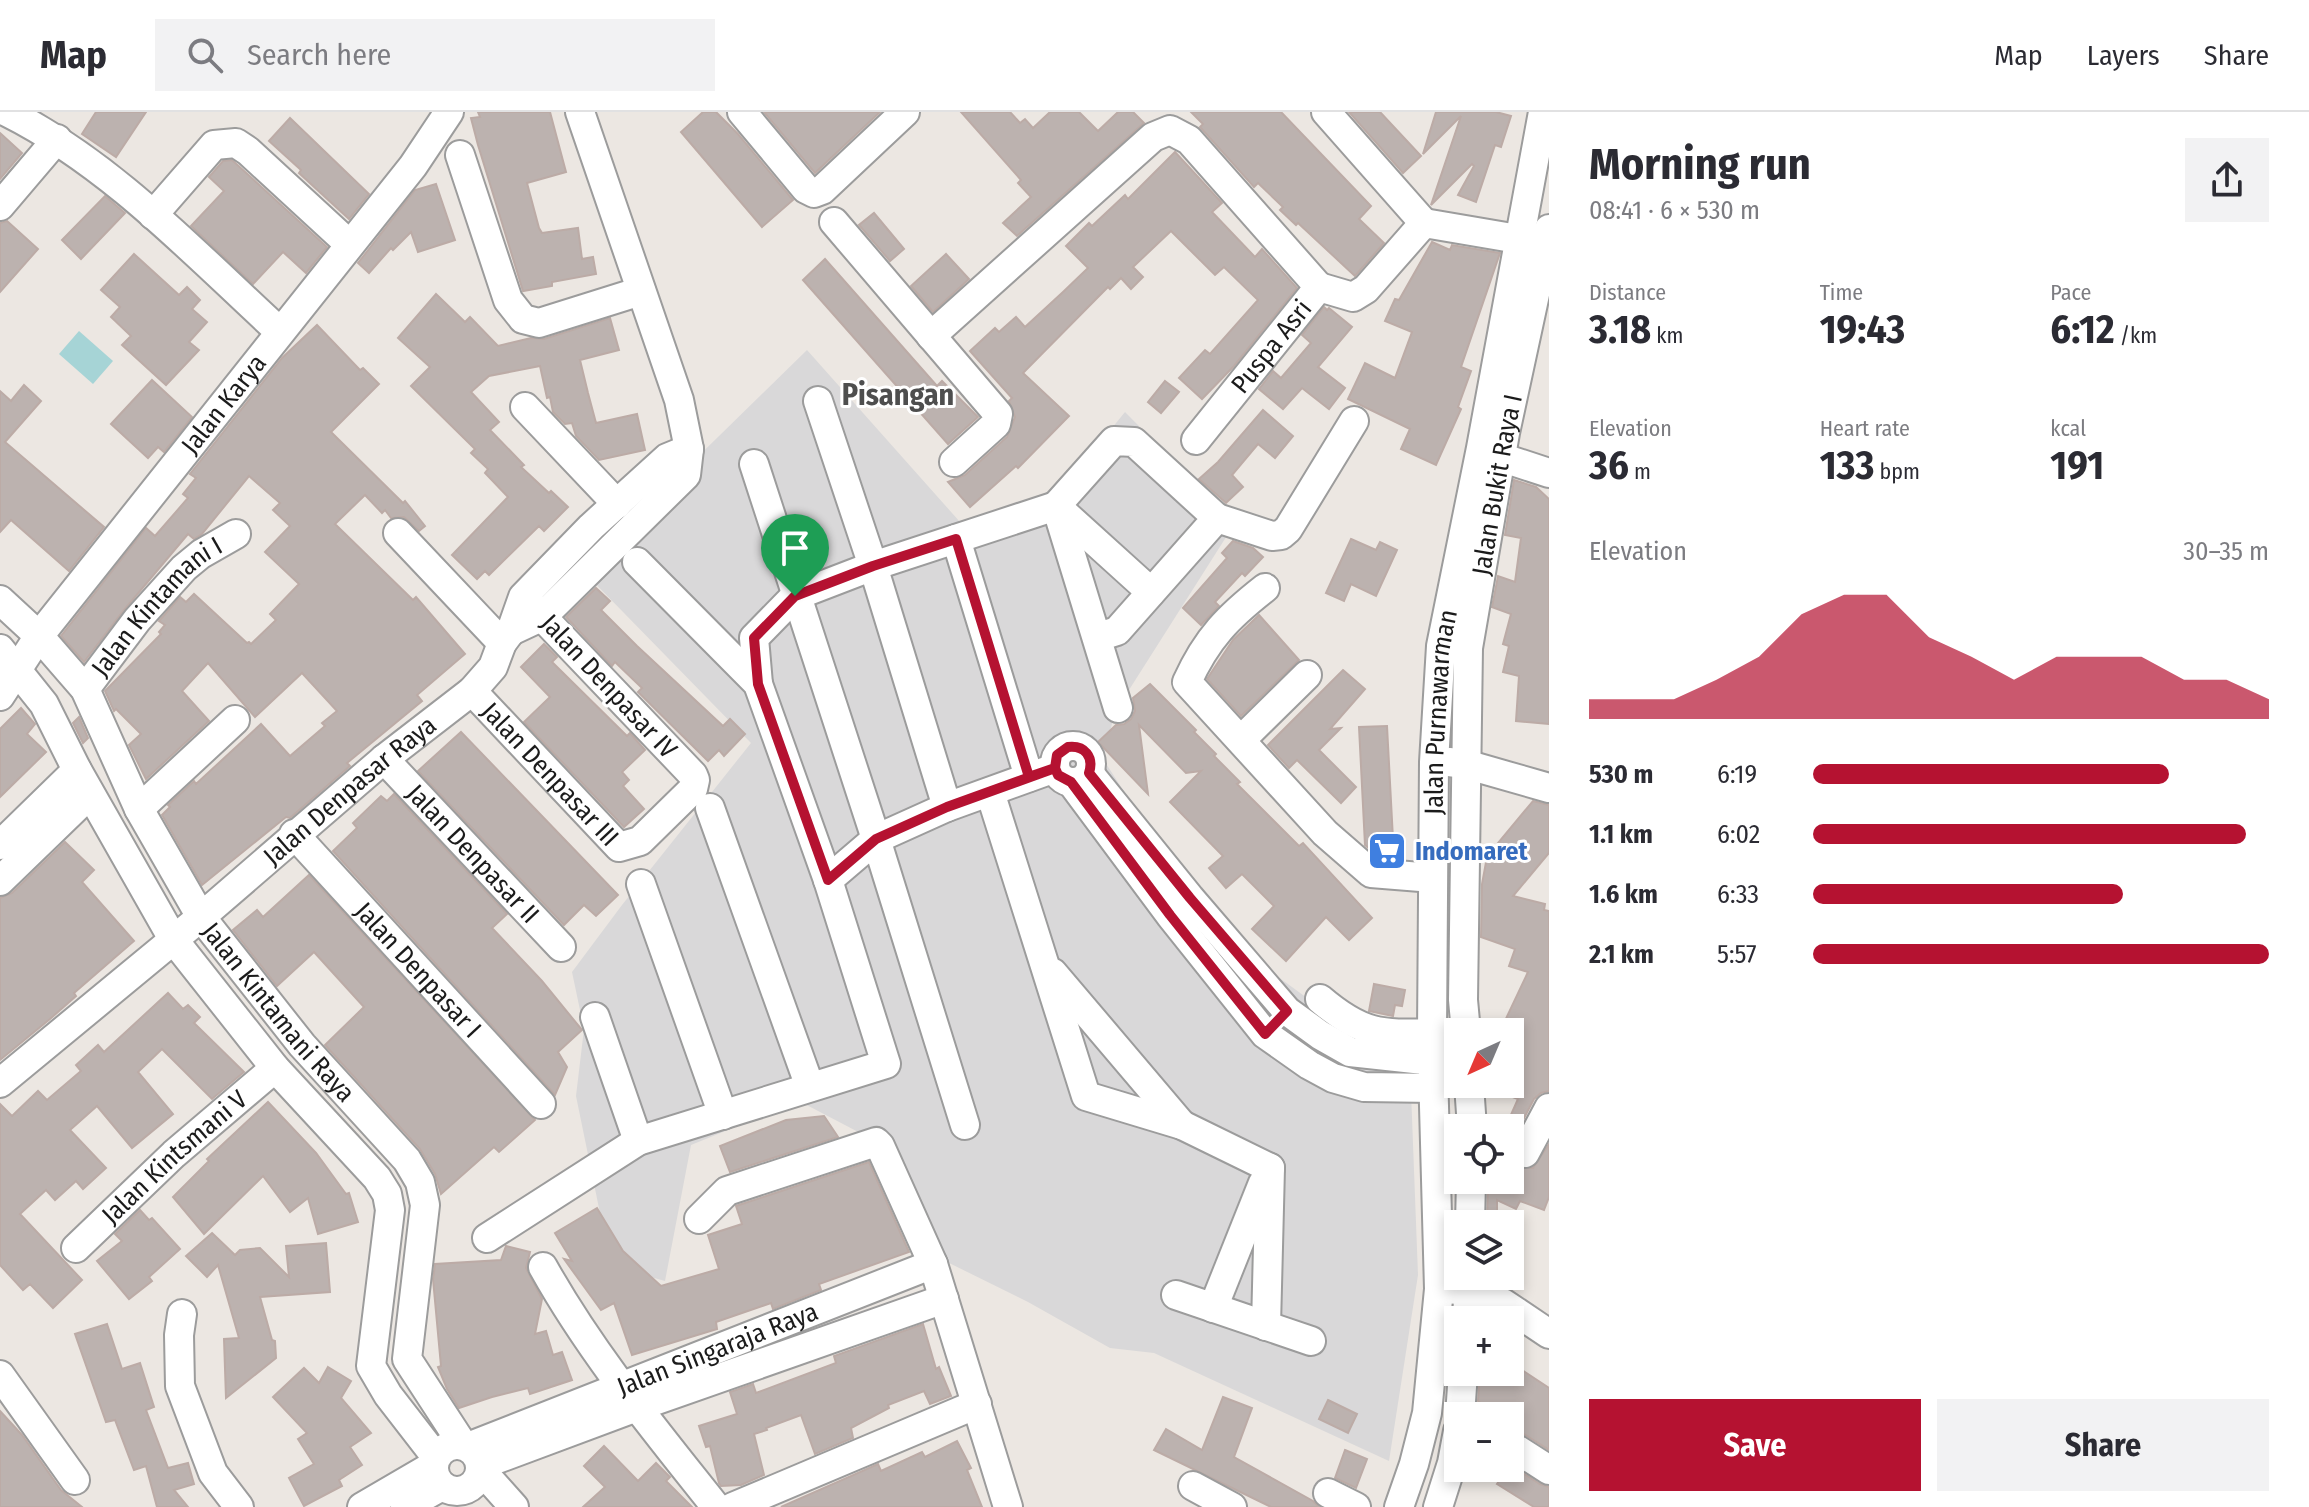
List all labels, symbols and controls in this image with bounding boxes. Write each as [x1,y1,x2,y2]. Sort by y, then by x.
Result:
search box [155,19,715,91]
text: Map [40,32,107,78]
icon: search [183,33,227,77]
text: Search here [247,37,391,73]
text: Map [1994,39,2043,72]
text: Layers [2087,39,2160,72]
text: Share [2204,39,2269,72]
text: Morning run [1589,138,1811,191]
button: share [2185,138,2269,222]
text: 08:41 · 6 × 530 m [1589,195,1760,226]
text: Distance [1589,279,1666,306]
text: Time [1820,279,1863,306]
text: Pace [2050,279,2091,306]
street label: Puspa Asri [1225,294,1318,400]
text: 3.18 [1589,306,1651,354]
text: 19:43 [1820,306,1905,354]
text: 6:12 [2050,306,2115,354]
text: km [1651,322,1683,349]
text: /km [2115,322,2157,349]
street label: Jalan Karya [175,348,273,460]
district label: Pisangan [842,377,954,413]
street label: Jalan Bukit Raya I [1466,391,1529,578]
text: Elevation [1589,415,1672,442]
text: Heart rate [1820,415,1910,442]
text: kcal [2050,415,2086,442]
text: 36 [1589,442,1629,490]
text: 133 [1820,442,1874,490]
text: 191 [2050,442,2104,490]
text: m [1629,458,1651,485]
text: bpm [1874,458,1920,485]
pin [761,514,829,596]
icon: arrive [773,526,817,570]
street label: Jalan Kintamani I [85,530,228,683]
text: Elevation [1589,536,1687,567]
text: 30–35 m [2183,536,2269,567]
street label: Jalan Purnawarman [1419,607,1464,815]
street label: Jalan Denpasar IV [534,608,684,765]
street label: Jalan Denpasar III [475,696,625,853]
street label: Jalan Denpasar Raya [257,710,442,872]
text: 530 m [1589,759,1653,790]
text: 6:19 [1717,759,1757,790]
street label: Jalan Denpasar II [400,778,545,930]
text: 1.1 km [1589,819,1653,850]
text: 6:02 [1717,819,1760,850]
supermarket icon: Indomaret [1366,830,1408,872]
place label: Indomaret [1415,836,1528,867]
text: 1.6 km [1589,879,1658,910]
text: 6:33 [1717,879,1759,910]
street label: Jalan Denpasar I [348,896,487,1044]
street label: Jalan Kintamani Raya [195,916,361,1108]
text: 2.1 km [1589,939,1654,970]
text: 5:57 [1717,939,1756,970]
north arrow [1444,1018,1524,1098]
map controls [1444,1018,1524,1482]
street label: Jalan Kintsmani V [96,1083,254,1231]
button: locate [1444,1114,1524,1194]
button: layers [1444,1210,1524,1290]
street label: Jalan Singaraja Raya [613,1296,822,1403]
button: + [1444,1306,1524,1386]
button: Save [1589,1399,1921,1491]
button: Share [1937,1399,2269,1491]
button: − [1444,1402,1524,1482]

